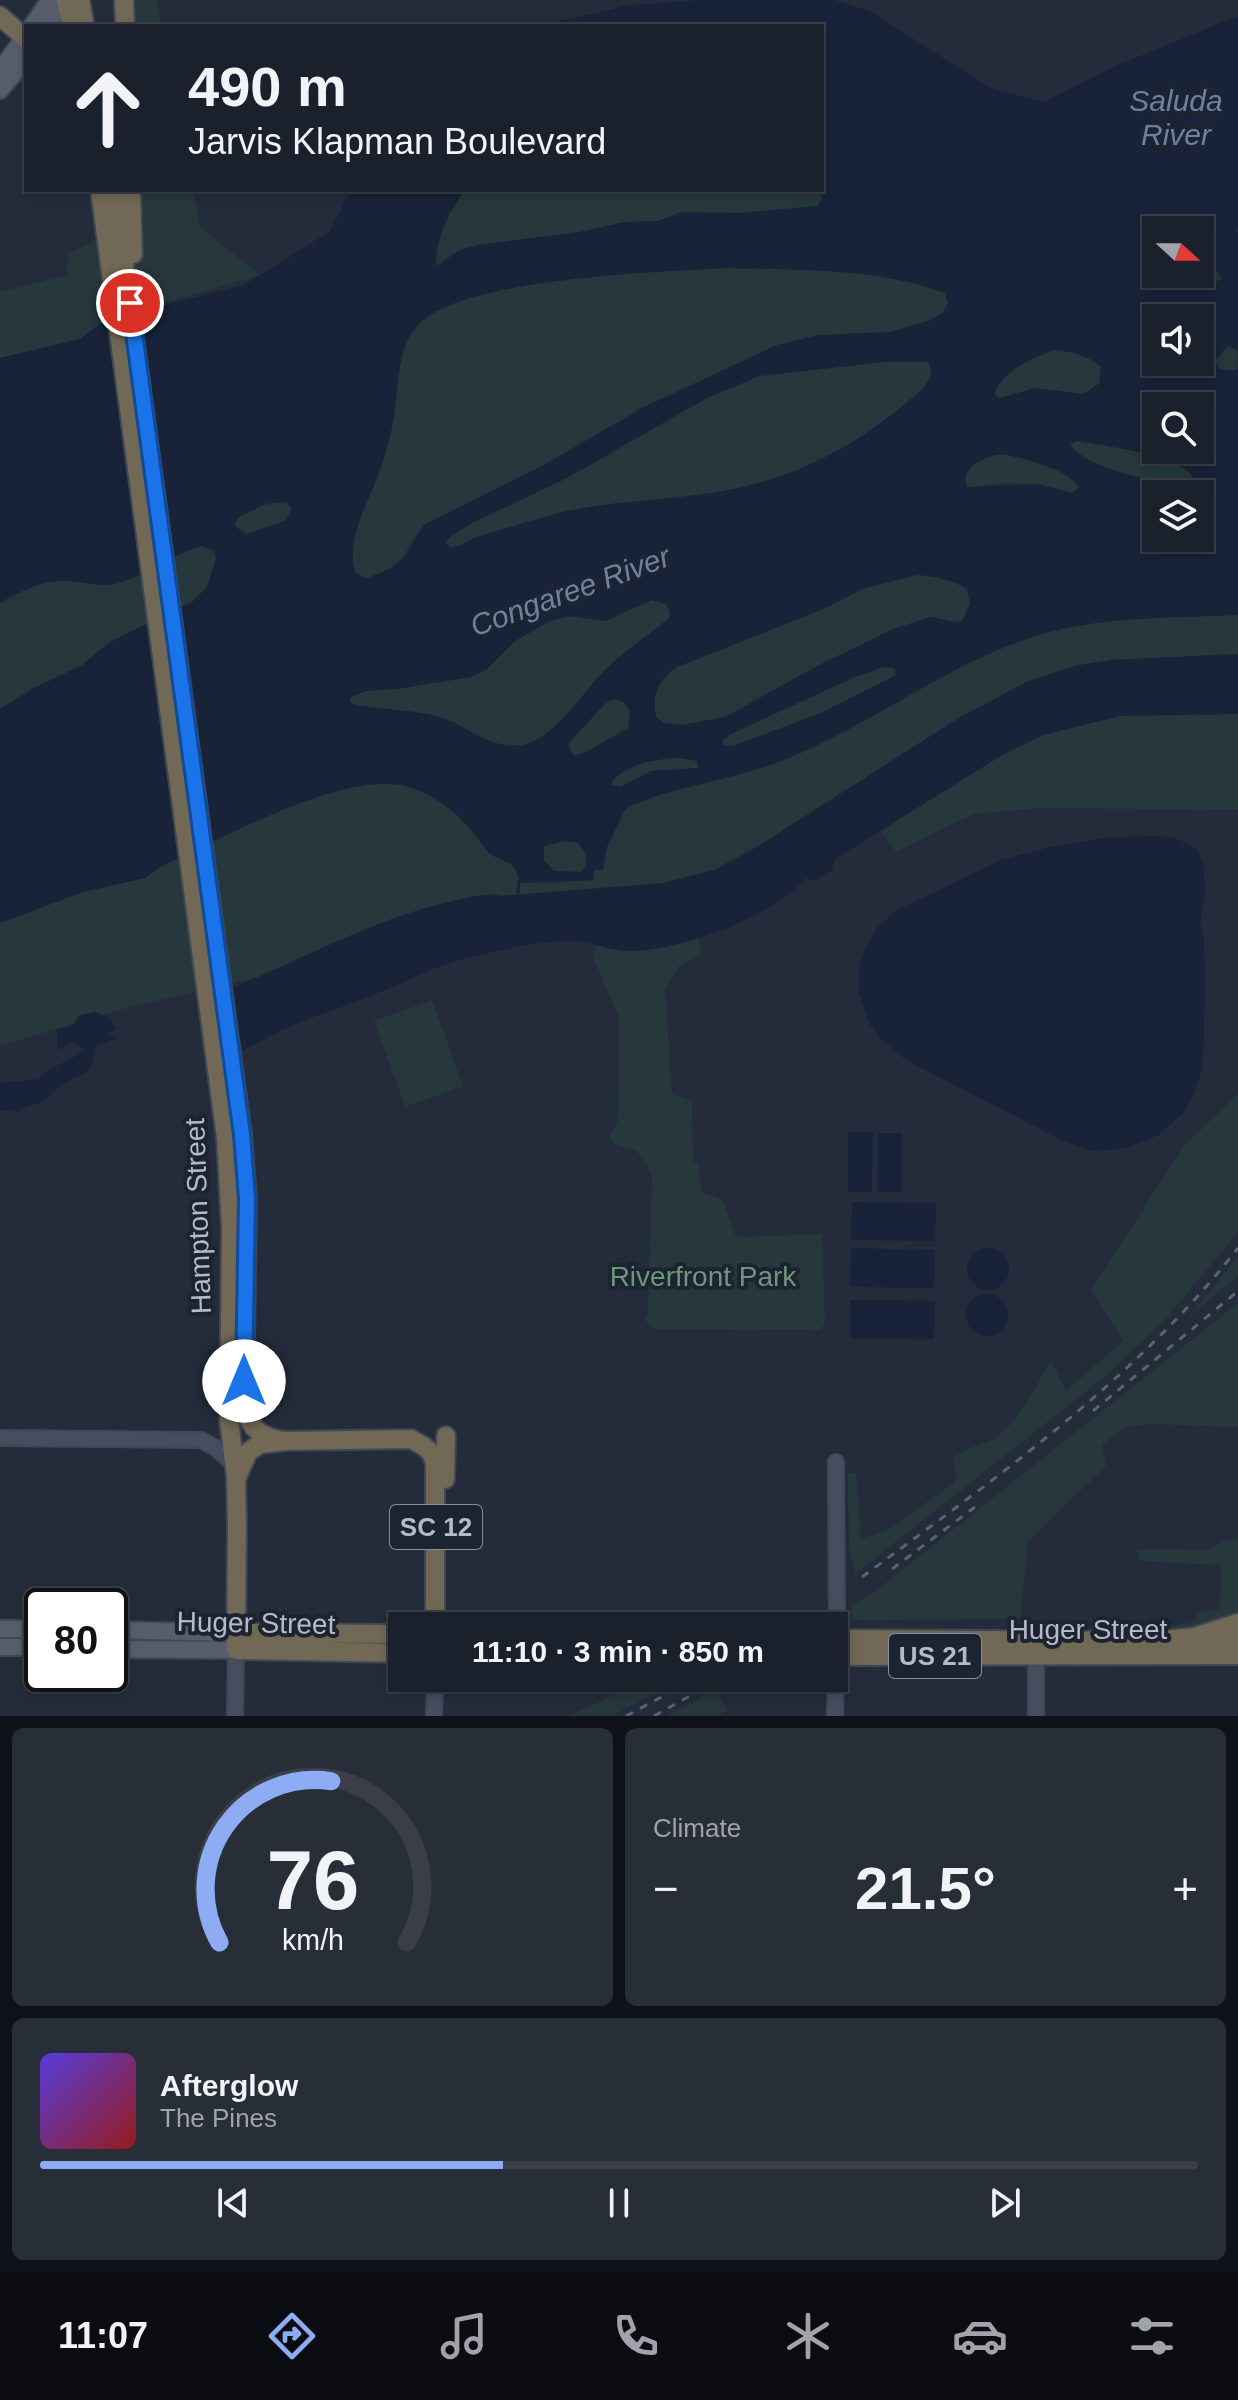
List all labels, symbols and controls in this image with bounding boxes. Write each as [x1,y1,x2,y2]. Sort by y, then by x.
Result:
text: 490 m [188,55,347,118]
icon: ahead [56,56,160,160]
water label: Saluda River [1129,84,1223,151]
text: Jarvis Klapman Boulevard [188,121,606,162]
north arrow [1142,216,1214,288]
map controls [1142,216,1214,552]
pin [96,269,164,337]
icon: arrive [108,281,152,325]
button: sound [1142,304,1214,376]
button: search [1142,392,1214,464]
button: layers [1142,480,1214,552]
water label: Congaree River [466,539,675,642]
street label: Hampton Street [179,1117,217,1315]
park label: Riverfront Park [610,1261,797,1292]
position arrow [202,1339,286,1423]
road number: SC 12 [390,1505,482,1549]
speed limit sign: 80 [24,1588,128,1692]
street label: Huger Street [176,1606,336,1640]
street label: Huger Street [1009,1614,1168,1645]
road number: US 21 [889,1634,981,1678]
text: 11:10 · 3 min · 850 m [472,1635,764,1668]
text: Climate [653,1813,741,1843]
text: 76 [266,1834,359,1927]
text: 21.5° [855,1855,996,1922]
text: − [653,1864,679,1913]
text: + [1172,1864,1198,1913]
text: km/h [282,1924,343,1956]
text: Afterglow [160,2069,298,2102]
text: The Pines [160,2103,277,2133]
icon: previous [211,2181,255,2225]
icon: pause [597,2181,641,2225]
icon: next [983,2181,1027,2225]
icon: directions [264,2308,320,2364]
icon: music [436,2308,492,2364]
icon: phone [608,2308,664,2364]
icon: climate [780,2308,836,2364]
icon: car [952,2308,1008,2364]
icon: filters [1124,2308,1180,2364]
text: 11:07 [58,2315,148,2356]

